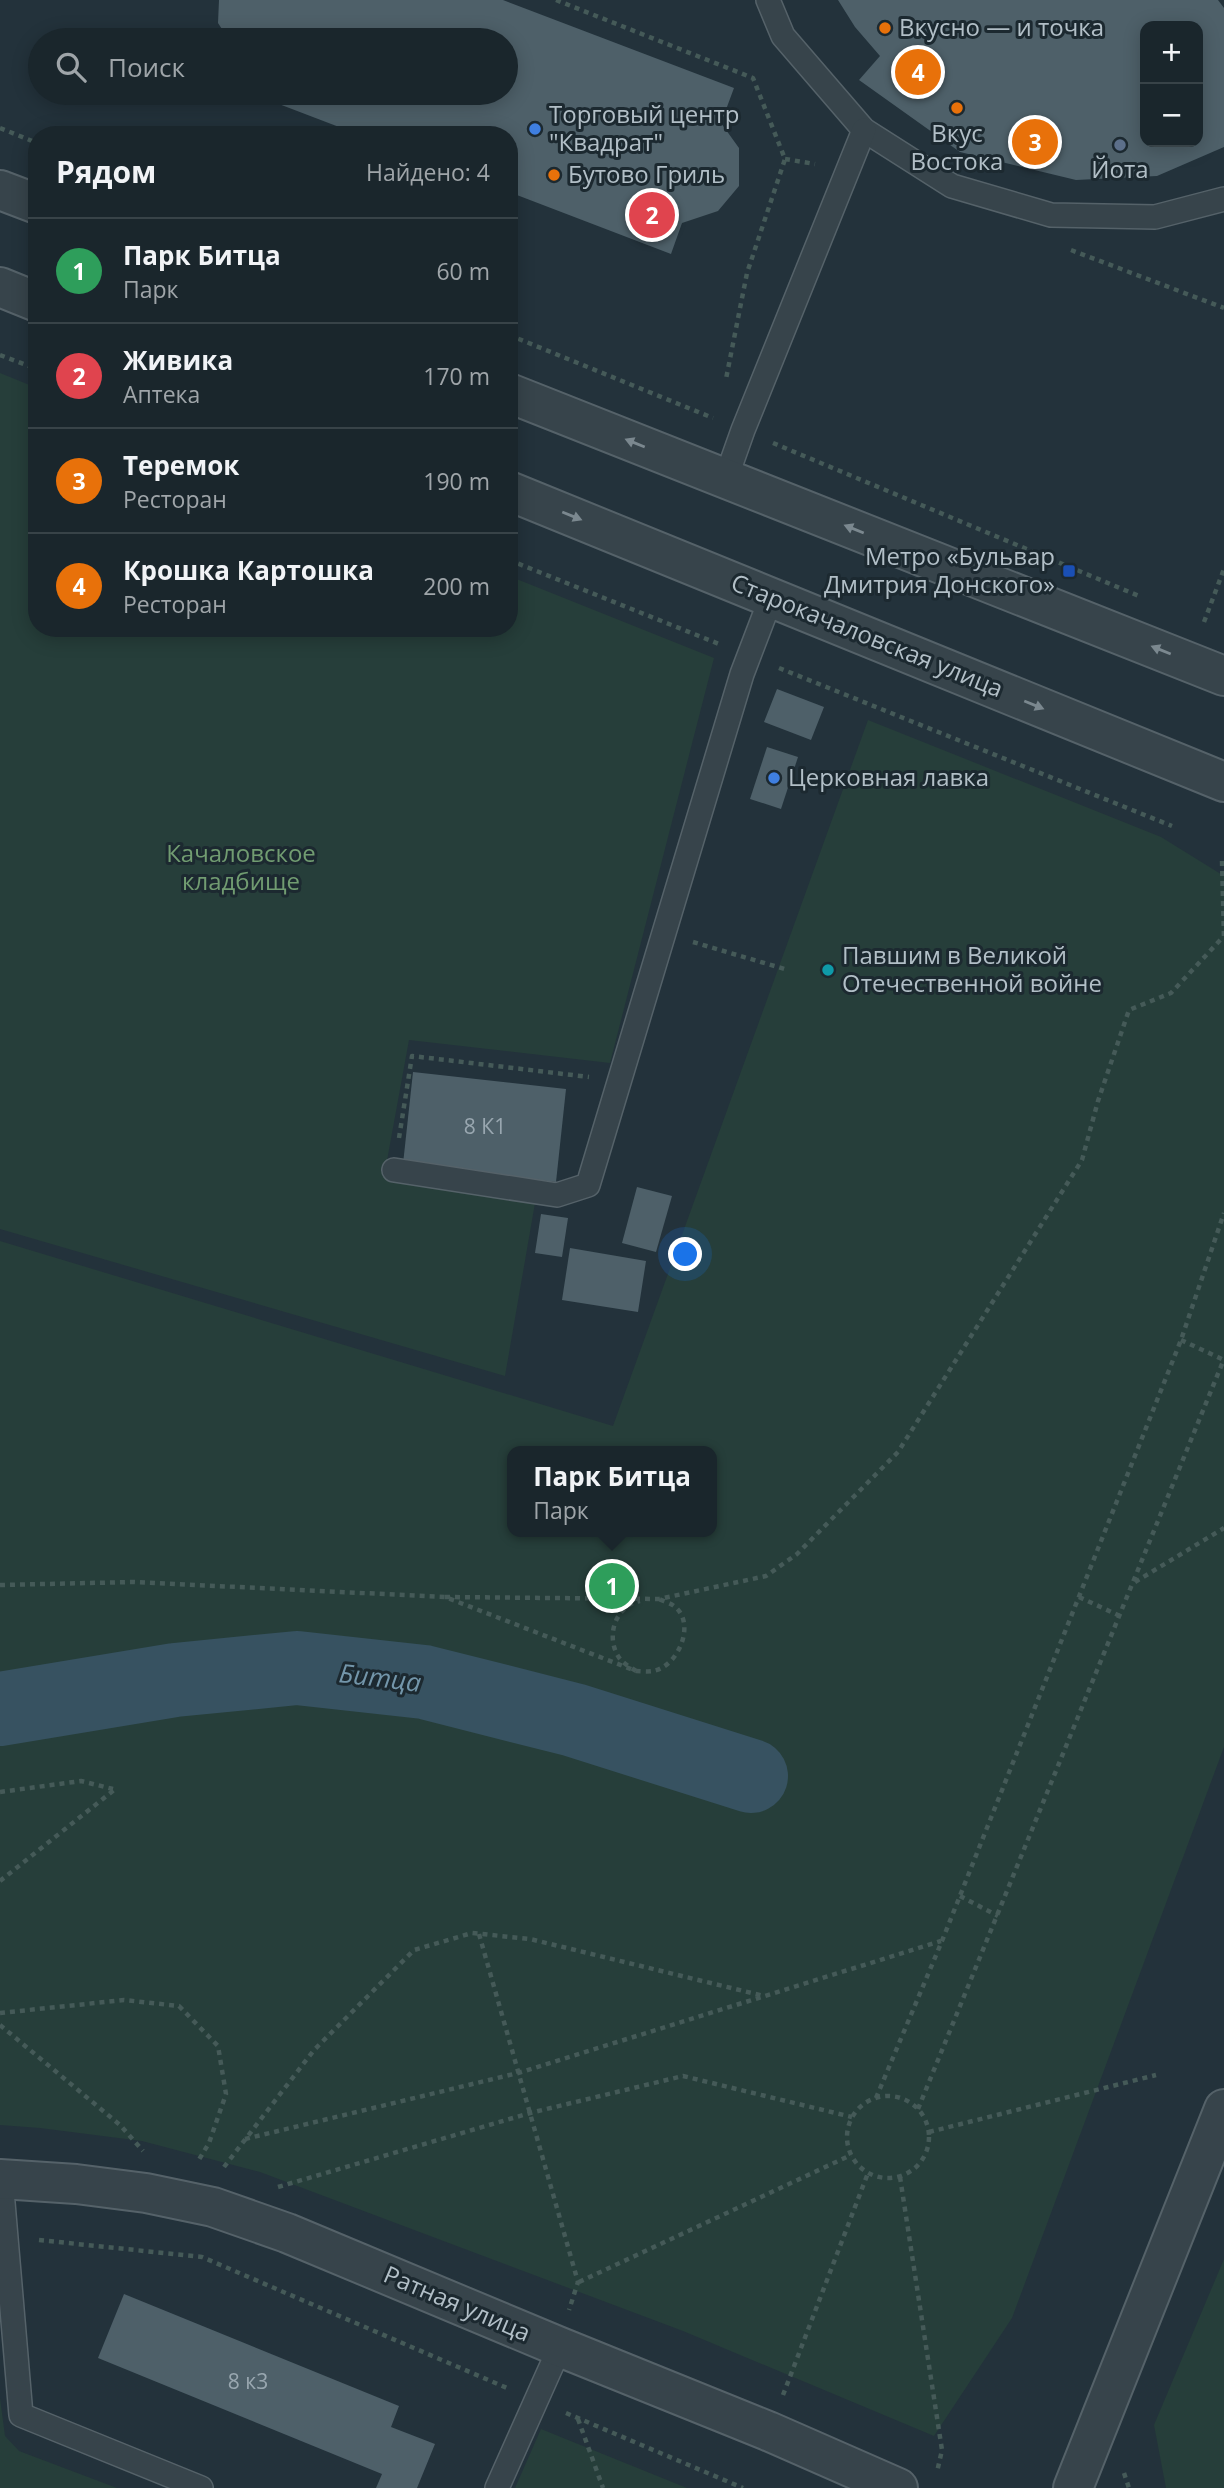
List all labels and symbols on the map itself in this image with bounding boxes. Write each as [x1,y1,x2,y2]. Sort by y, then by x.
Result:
place label: Вкусно — и точка [899,10,1104,43]
marker: Вкусно — и точка [877,20,893,36]
pin: 4 [895,46,941,98]
place label: Торговый центр "Квадрат" [549,97,740,158]
marker: Вкус Востока [949,100,965,116]
place label: Вкус Востока [911,116,1003,177]
pin: 3 [1012,116,1058,168]
marker: Торговый центр "Квадрат" [527,121,543,137]
marker: Йота [1112,137,1128,153]
place label: Йота [1091,152,1149,185]
place label: Бутово Гриль [568,157,725,190]
marker: Бутово Гриль [546,167,562,183]
pin: 2 [629,189,675,241]
one-way arrow [625,437,646,448]
one-way arrow [562,511,583,522]
one-way arrow [844,524,865,535]
place label: Метро «Бульвар Дмитрия Донского» [824,539,1055,600]
marker: Метро «Бульвар Дмитрия Донского» [1061,563,1077,579]
street label: Старокачаловская улица [727,565,1008,704]
one-way arrow [1150,645,1171,656]
one-way arrow [1024,699,1045,710]
place label: Церковная лавка [788,760,989,793]
marker: Церковная лавка [766,770,782,786]
park label: Качаловское кладбище [166,836,316,897]
place label: Павшим в Великой Отечественной войне [842,938,1102,999]
marker: Павшим в Великой Отечественной войне [820,962,836,978]
house number: 8 К1 [464,1112,506,1140]
your location [668,1237,702,1271]
pin: 1 [589,1560,635,1612]
water label: Битца [337,1654,424,1700]
street label: Ратная улица [379,2257,536,2348]
house number: 8 к3 [228,2367,268,2395]

